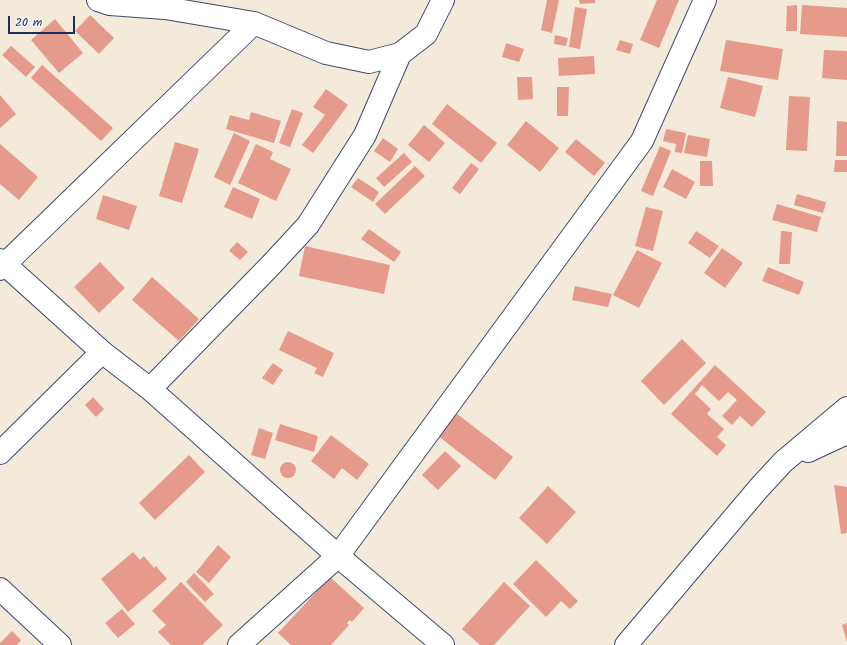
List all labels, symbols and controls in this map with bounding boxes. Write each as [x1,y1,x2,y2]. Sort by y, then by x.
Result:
scale bar [10,8,77,34]
text: 20 m [15,13,42,32]

